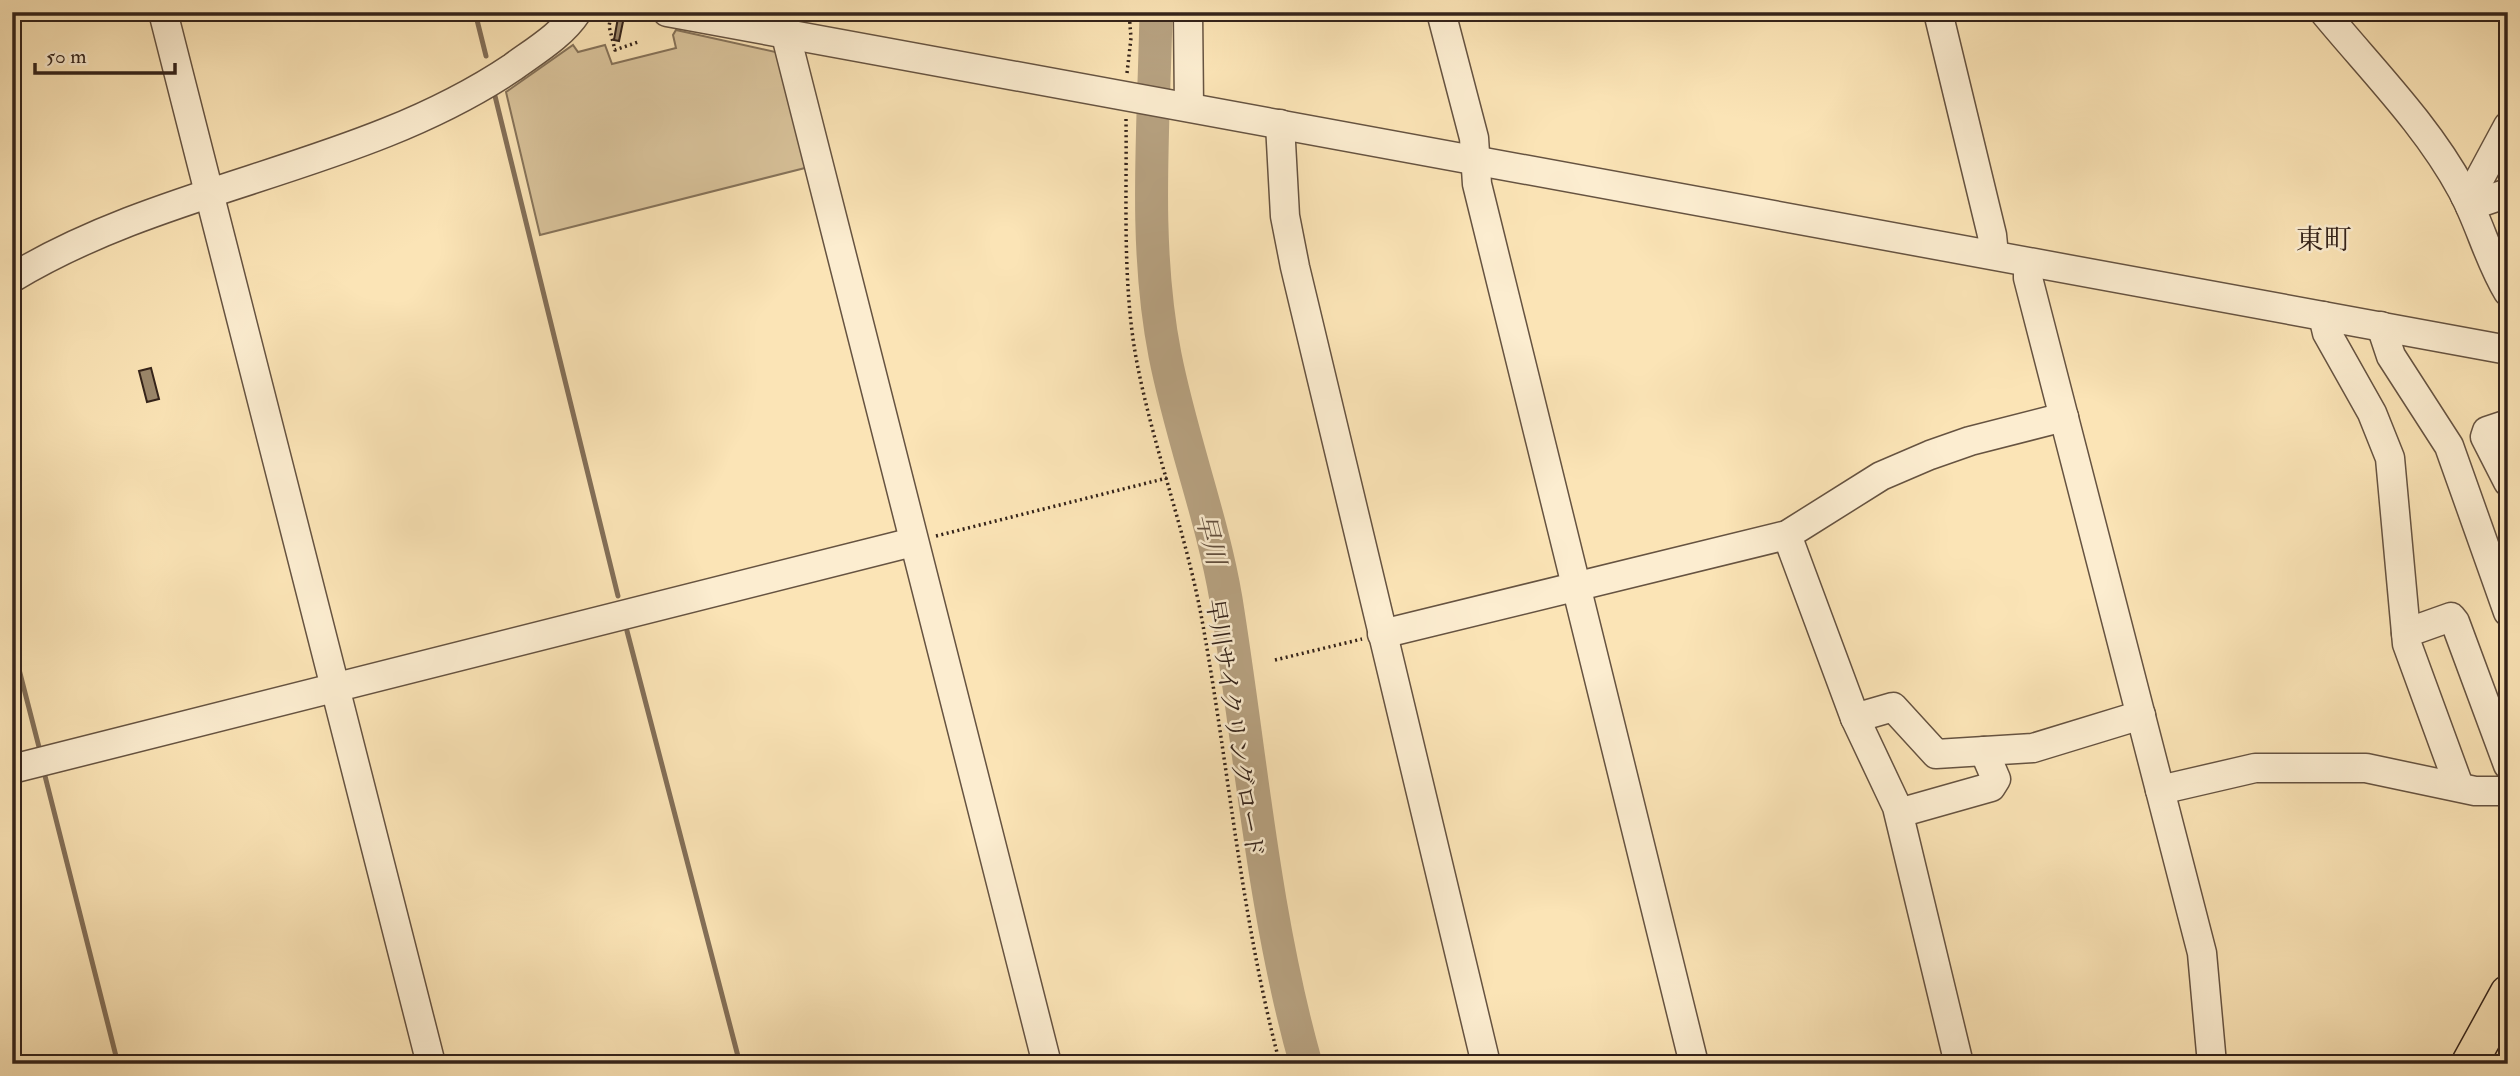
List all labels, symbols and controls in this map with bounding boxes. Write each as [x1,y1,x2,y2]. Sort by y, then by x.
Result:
scale bar [35,32,175,76]
text: 50 m [46,43,87,70]
district label: 東町 [2296,223,2352,258]
water label: 早川 [1188,510,1233,571]
street label: 早川サイクリングロード [1199,597,1270,860]

